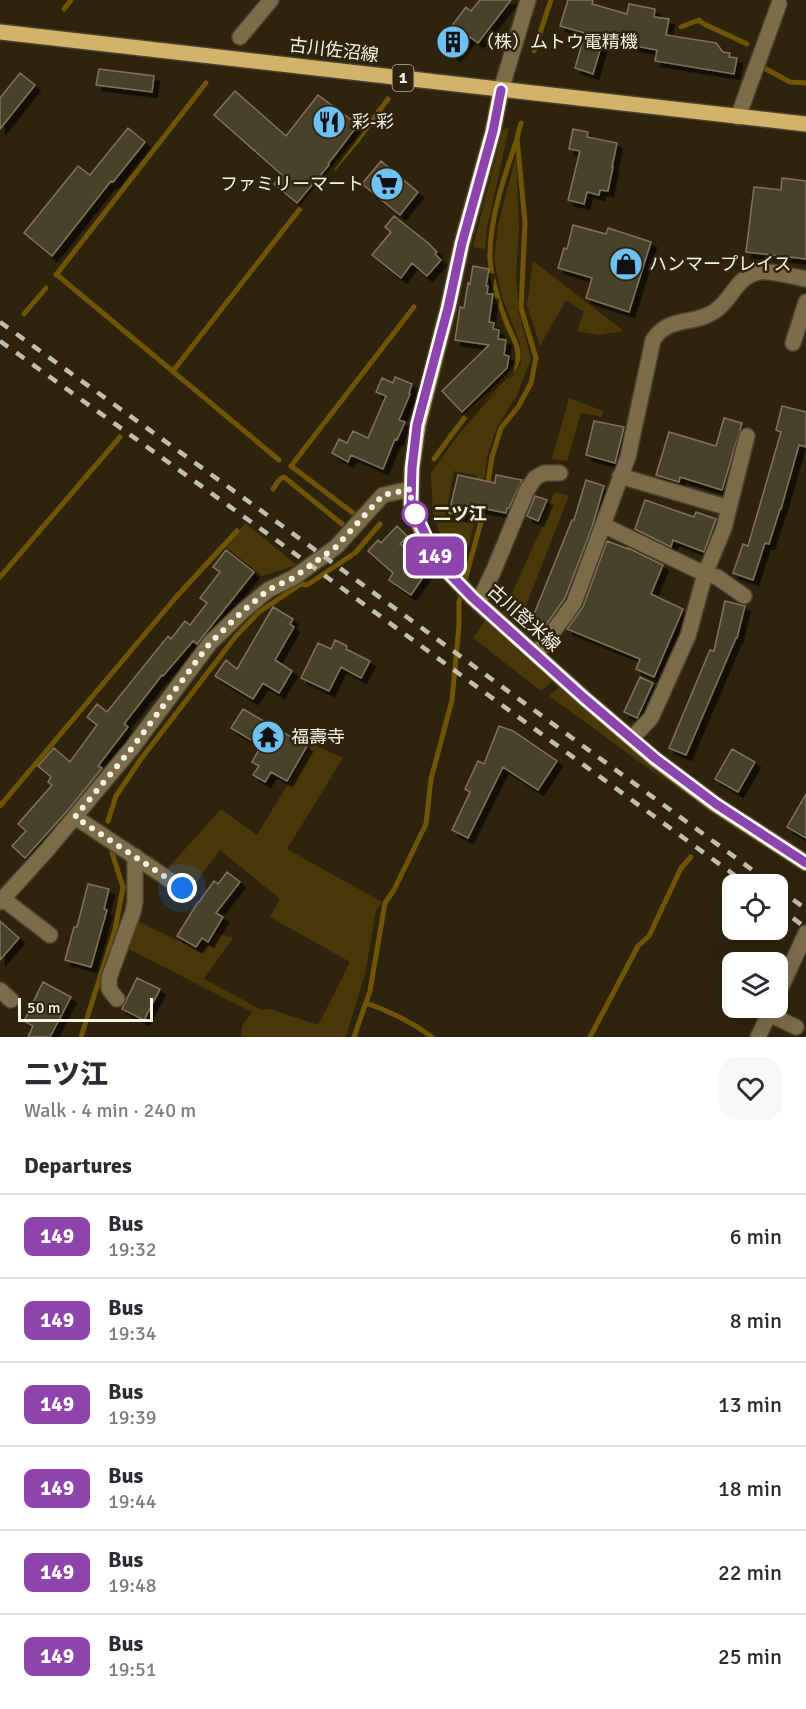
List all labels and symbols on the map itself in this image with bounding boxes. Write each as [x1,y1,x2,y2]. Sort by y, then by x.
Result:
building icon: （株）ムトウ電精機 [435,24,471,60]
place label: （株）ムトウ電精機 [476,31,638,53]
street label: 古川佐沼線 [288,34,380,66]
road number: 1 [392,65,414,91]
restaurant icon: 彩‐彩 [311,104,347,140]
place label: 彩‐彩 [352,111,394,133]
supermarket icon: ファミリーマート [369,166,405,202]
place label: ファミリーマート [220,173,364,195]
shop icon: ハンマープレイス [608,246,644,282]
place label: ハンマープレイス [649,253,791,275]
marker: 二ツ江 [402,501,428,527]
place label: 二ツ江 [433,503,487,525]
line badge: 149 [400,536,470,576]
street label: 古川登米線 [483,580,565,656]
temple icon: 福壽寺 [250,719,286,755]
place label: 福壽寺 [291,726,345,748]
your location [167,873,197,903]
scale bar [18,995,153,1022]

